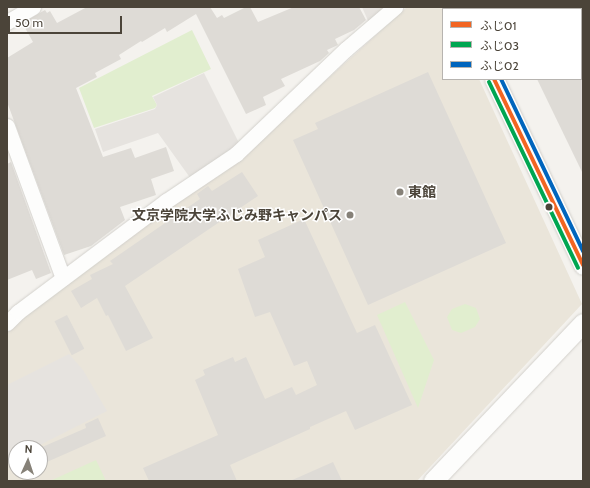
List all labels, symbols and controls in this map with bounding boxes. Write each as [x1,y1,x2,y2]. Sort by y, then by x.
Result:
scale bar [10,8,124,34]
legend [442,8,582,80]
text: 50 m [15,15,43,30]
text: ふじ01 [480,18,516,33]
text: ふじ03 [480,38,519,53]
text: ふじ02 [480,58,519,73]
place label: 東館 [408,184,436,200]
marker: 東館 [395,187,405,197]
unlabelled marker [544,202,554,212]
place label: 文京学院大学ふじみ野キャンパス [132,207,342,223]
marker: 文京学院大学ふじみ野キャンパス [345,210,355,220]
north arrow [8,440,48,480]
text: N [24,442,33,456]

